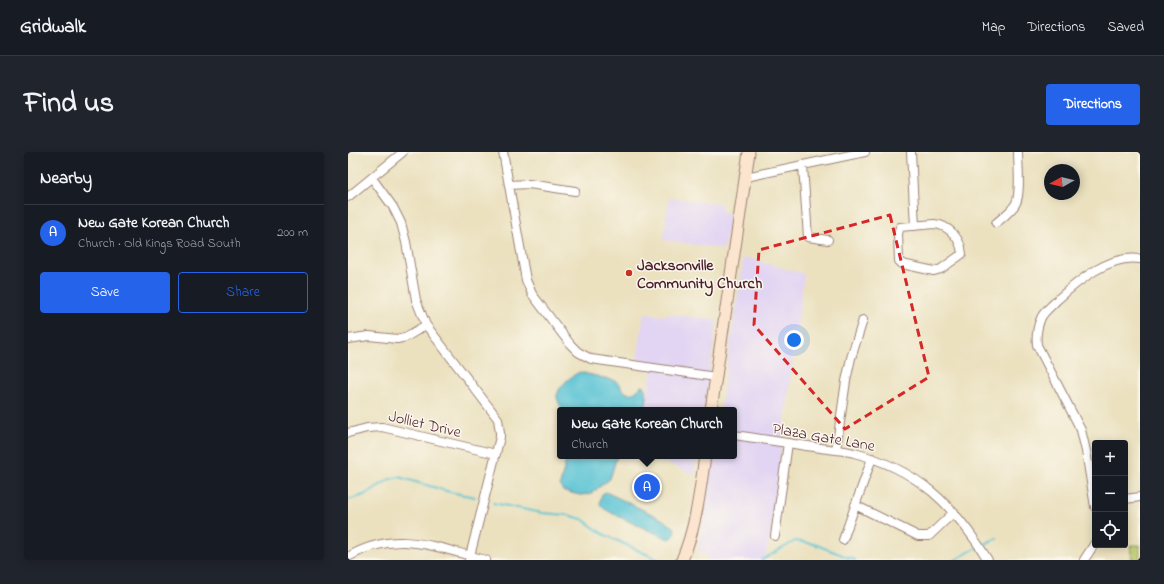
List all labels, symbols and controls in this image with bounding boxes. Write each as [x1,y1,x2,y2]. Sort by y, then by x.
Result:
text: Gridwalk [20,14,86,41]
text: Map [982,17,1005,38]
text: Directions [1027,17,1085,38]
text: Saved [1107,17,1144,38]
text: Find us [24,84,114,125]
button: Directions [1046,84,1140,125]
north arrow [1044,164,1080,200]
text: Nearby [40,166,92,191]
text: New Gate Korean Church [78,212,229,234]
text: A [49,223,57,242]
text: 200 m [277,223,308,242]
text: Church · Old Kings Road South [78,234,241,253]
place label: Jacksonville Community Church [637,254,763,297]
marker: Jacksonville Community Church [624,268,634,278]
button: Save [40,272,170,313]
button: Share [178,272,308,313]
your location [784,330,804,350]
street label: Jolliet Drive [386,405,464,445]
popup [557,407,737,459]
text: New Gate Korean Church [571,413,723,435]
street label: Plaza Gate Lane [770,417,878,459]
text: Church [571,435,608,454]
map controls [1092,440,1128,548]
button: + [1092,440,1128,476]
pin: A [634,472,660,502]
button: − [1092,476,1128,512]
button: locate [1092,512,1128,548]

